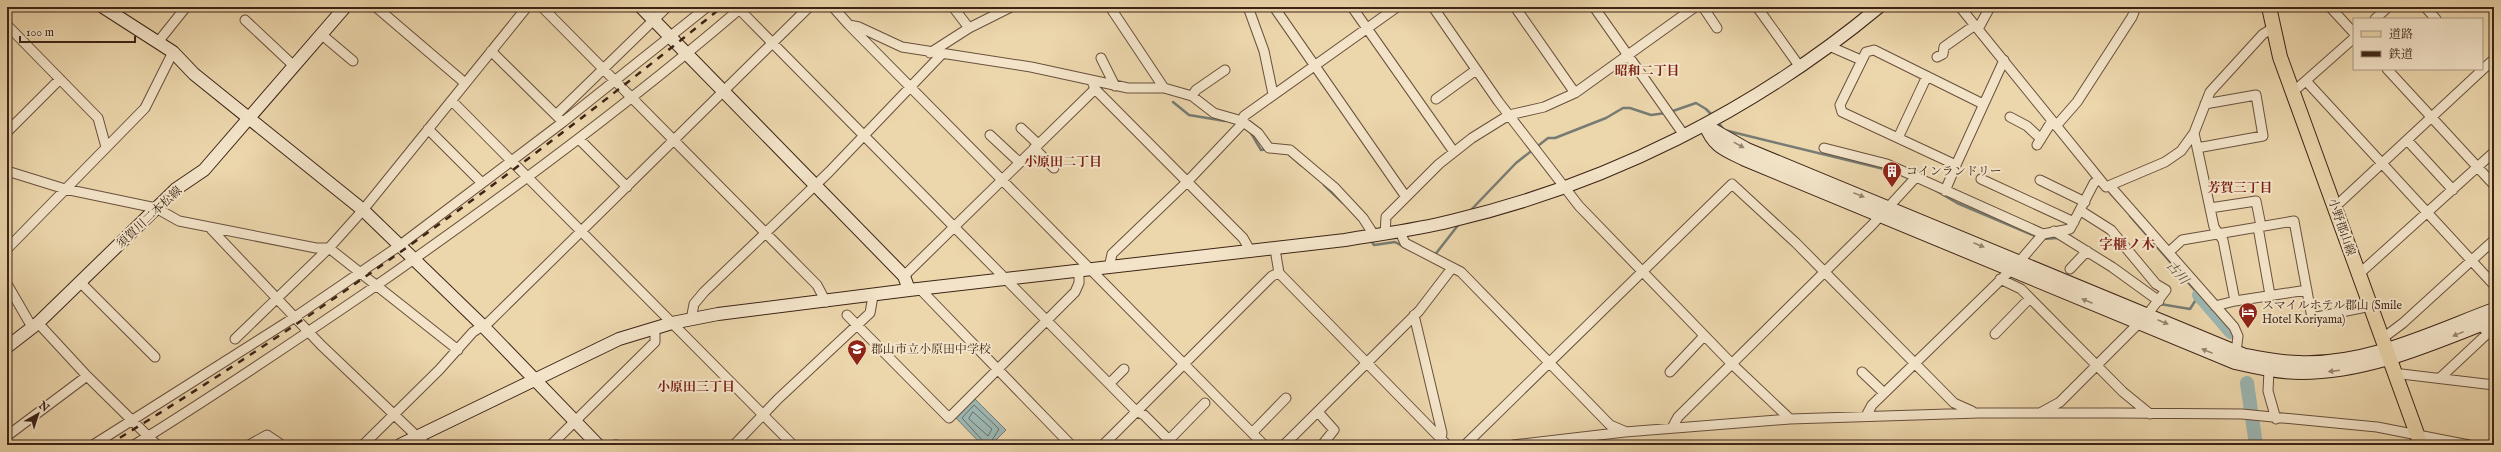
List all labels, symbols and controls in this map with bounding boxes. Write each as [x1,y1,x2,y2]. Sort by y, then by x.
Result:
scale bar [20,18,135,44]
legend [2353,18,2483,70]
text: 100 m [26,25,54,40]
text: 道路 [2389,27,2413,42]
text: 鉄道 [2388,47,2413,62]
district label: 昭和二丁目 [1614,63,1680,80]
one-way arrow [1733,141,1745,148]
district label: 小原田二丁目 [1024,154,1102,171]
building icon: コインランドリー [1881,160,1903,188]
place label: コインランドリー [1906,164,2002,179]
district label: 芳賀三丁目 [2207,180,2273,197]
street label: 須賀川二本松線 [114,183,185,252]
one-way arrow [1853,193,1865,199]
street label: 小野郡山線 [2325,196,2358,258]
district label: 字榧ノ木 [2099,236,2155,254]
one-way arrow [1973,243,1985,249]
water label: 古川 [2162,258,2193,290]
one-way arrow [2080,298,2092,304]
place label: スマイルホテル郡山 (Smile Hotel Koriyama) [2262,298,2402,327]
hotel icon: スマイルホテル郡山 (Smile Hotel Koriyama) [2237,301,2259,329]
one-way arrow [2158,319,2169,325]
one-way arrow [2452,331,2463,337]
school or university icon: 郡山市立小原田中学校 [846,338,868,366]
place label: 郡山市立小原田中学校 [871,342,991,357]
one-way arrow [2201,348,2212,354]
one-way arrow [2328,368,2340,374]
district label: 小原田三丁目 [657,379,735,396]
north arrow [18,394,58,434]
text: N [35,398,52,416]

